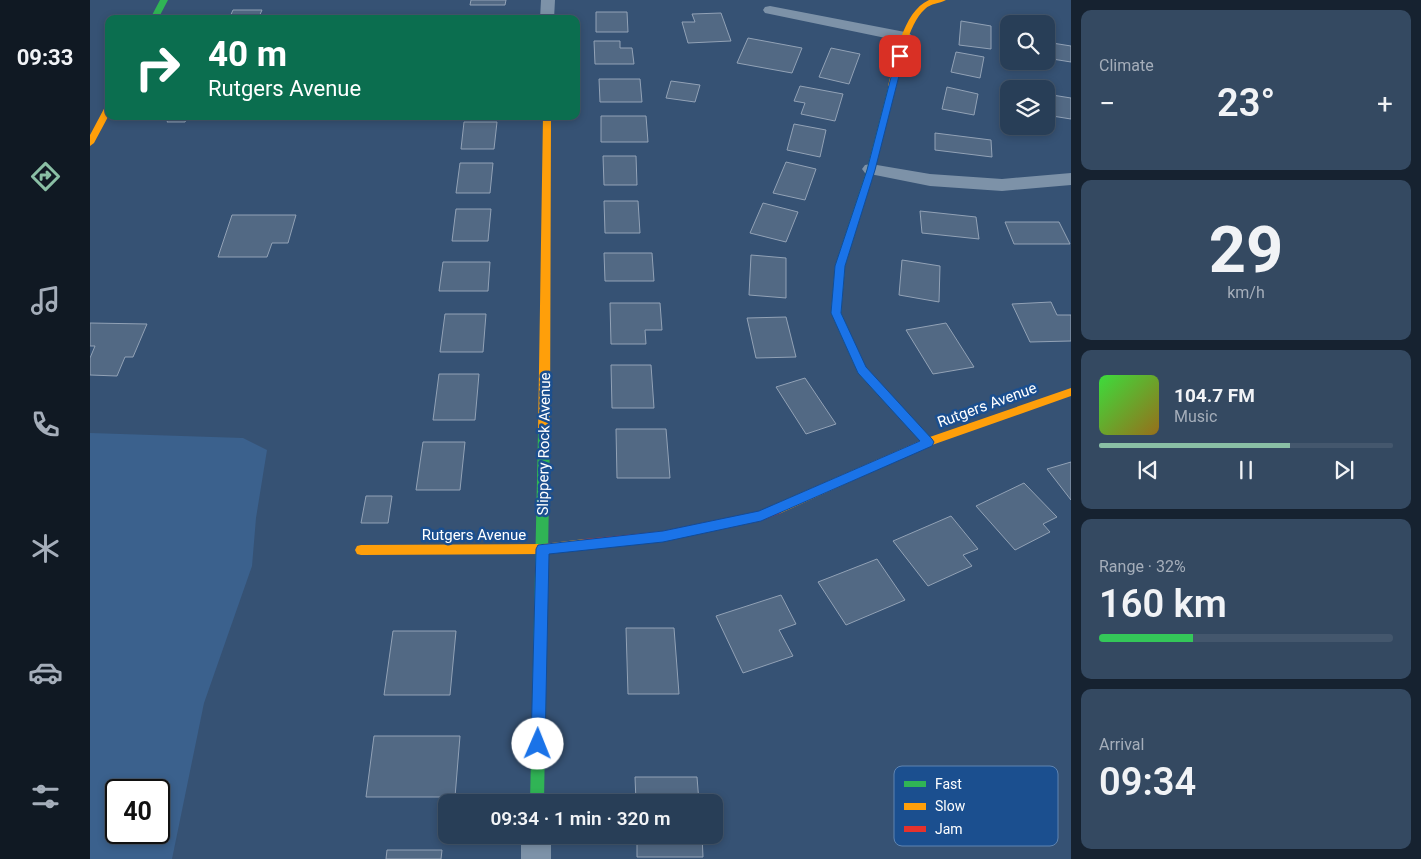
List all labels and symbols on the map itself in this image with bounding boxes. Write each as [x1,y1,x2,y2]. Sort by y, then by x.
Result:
pin [879,35,921,77]
street label: Slippery Rock Avenue [534,372,554,516]
street label: Rutgers Avenue [935,379,1039,431]
street label: Rutgers Avenue [422,526,526,544]
position arrow [511,717,563,769]
legend [894,766,1058,846]
text: Fast [935,776,962,792]
speed limit sign: 40 [105,779,170,844]
text: Slow [935,798,966,814]
text: Jam [935,821,963,837]

